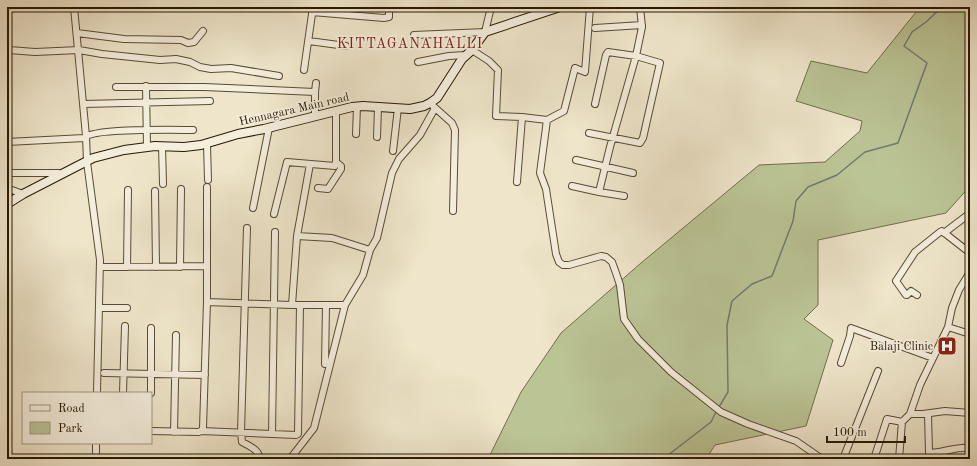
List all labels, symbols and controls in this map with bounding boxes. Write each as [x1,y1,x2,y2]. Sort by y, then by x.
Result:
district label: KITTAGANAHALLI [337,37,483,51]
street label: Hennagara Main road [238,91,350,128]
hospital icon: Balaji Clinic [936,335,958,357]
place label: Balaji Clinic [870,341,933,353]
legend [22,392,152,444]
text: Road [58,403,85,415]
scale bar [827,418,905,444]
text: Park [58,423,83,435]
text: 100 m [833,427,867,439]

